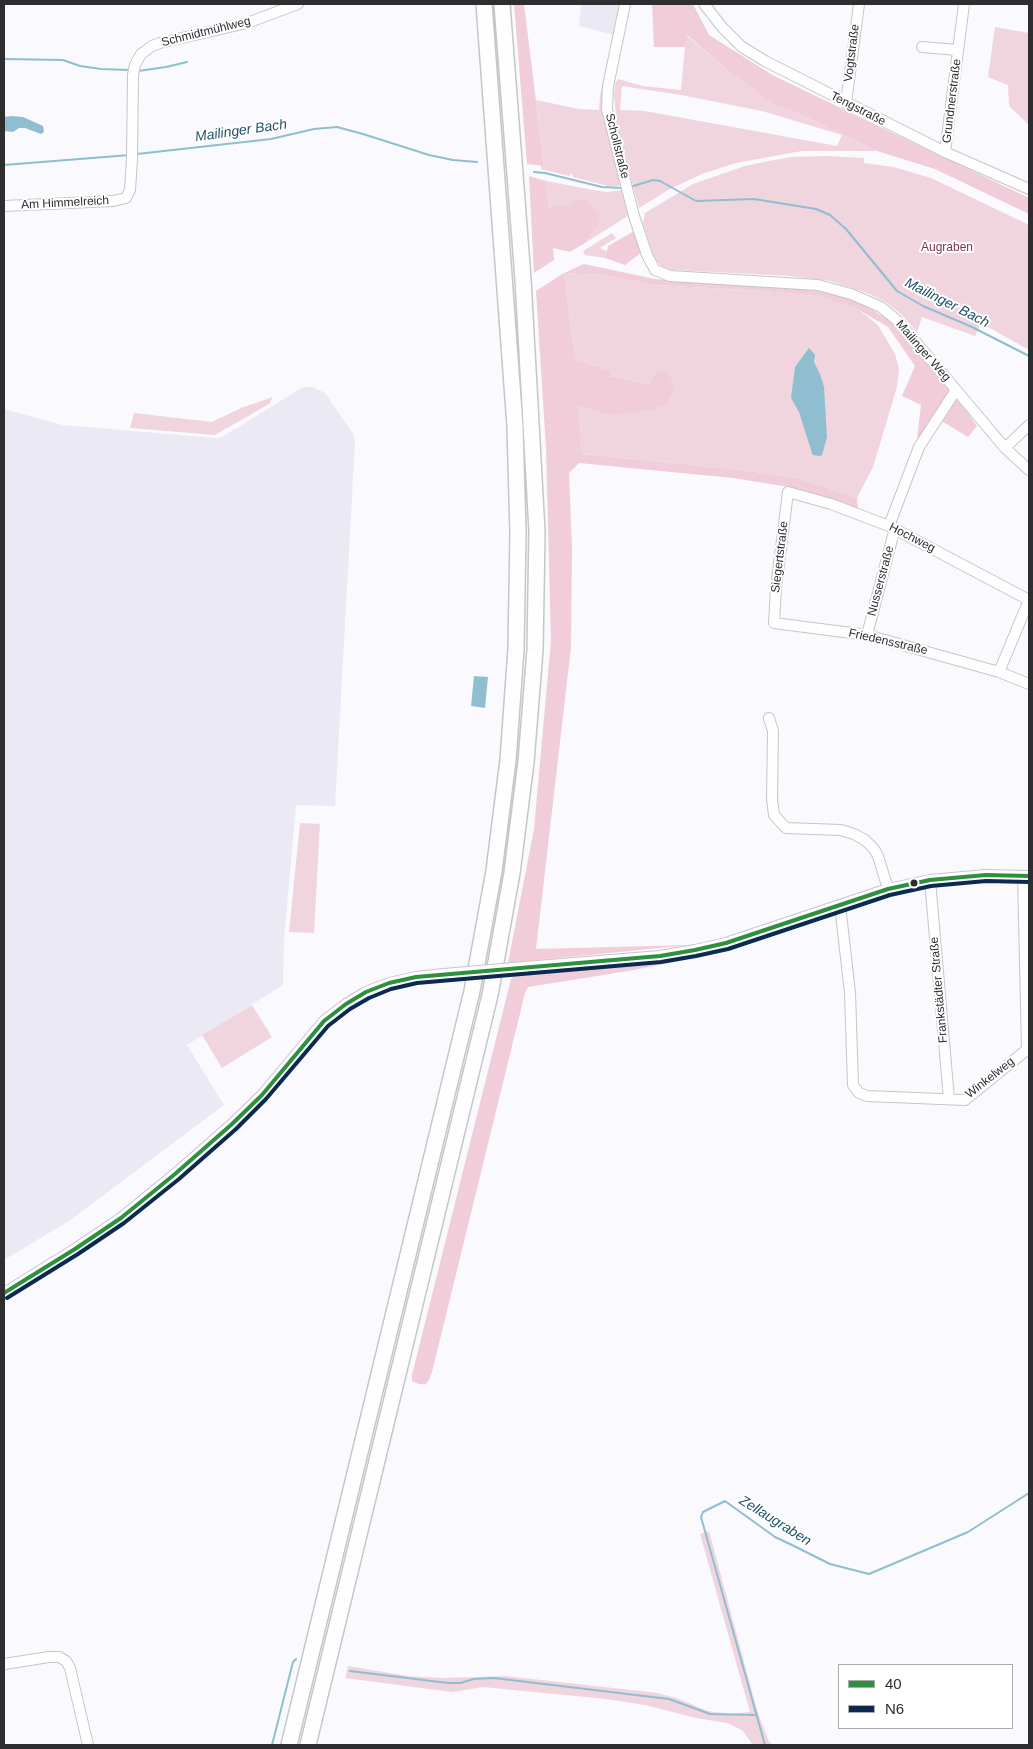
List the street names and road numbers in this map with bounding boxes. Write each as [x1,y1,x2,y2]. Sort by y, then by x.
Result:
street label: Schmidtmühlweg [160,14,252,50]
street label: Vogtstraße [841,23,863,83]
street label: Grundnerstraße [940,58,964,144]
street label: Tengstraße [828,89,888,129]
street label: Schollstraße [602,112,632,180]
street label: Am Himmelreich [21,194,109,212]
street label: Mailinger Weg [892,317,954,385]
street label: Siegertstraße [768,520,792,594]
street label: Hochweg [886,520,938,556]
street label: Nusserstraße [865,544,897,618]
street label: Friedensstraße [847,626,929,658]
street label: Frankstädter Straße [927,936,951,1044]
street label: Winkelweg [963,1054,1017,1102]

